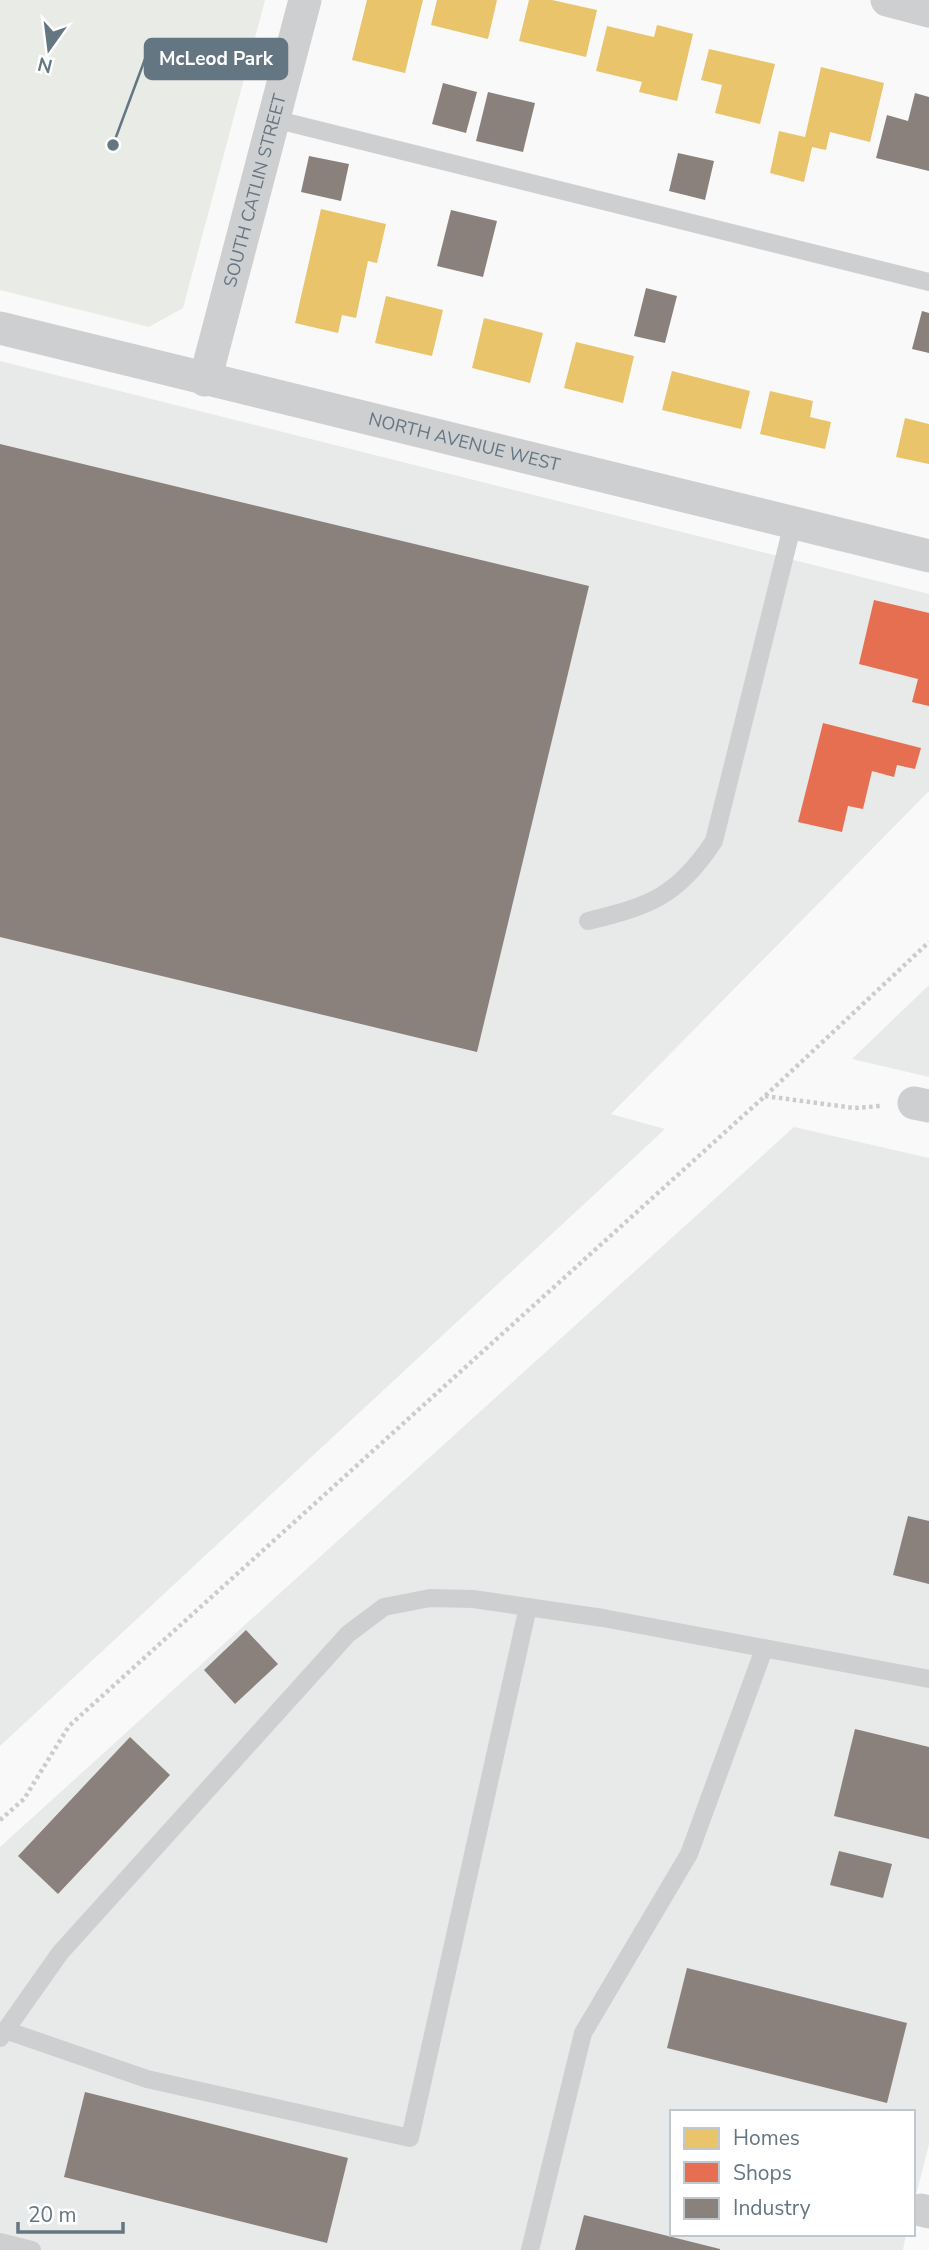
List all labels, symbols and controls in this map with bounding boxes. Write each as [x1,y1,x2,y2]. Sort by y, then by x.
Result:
north arrow [14,14,84,84]
callout: McLeod Park [145,39,287,79]
text: McLeod Park [159,46,274,72]
text: N [35,50,55,79]
street label: SOUTH CATLIN STREET [218,91,292,290]
street label: NORTH AVENUE WEST [366,407,563,477]
legend [670,2110,915,2236]
text: Homes [733,2124,800,2152]
text: Shops [733,2159,792,2187]
scale bar [18,2190,122,2234]
text: Industry [733,2194,811,2222]
text: 20 m [28,2201,77,2229]

